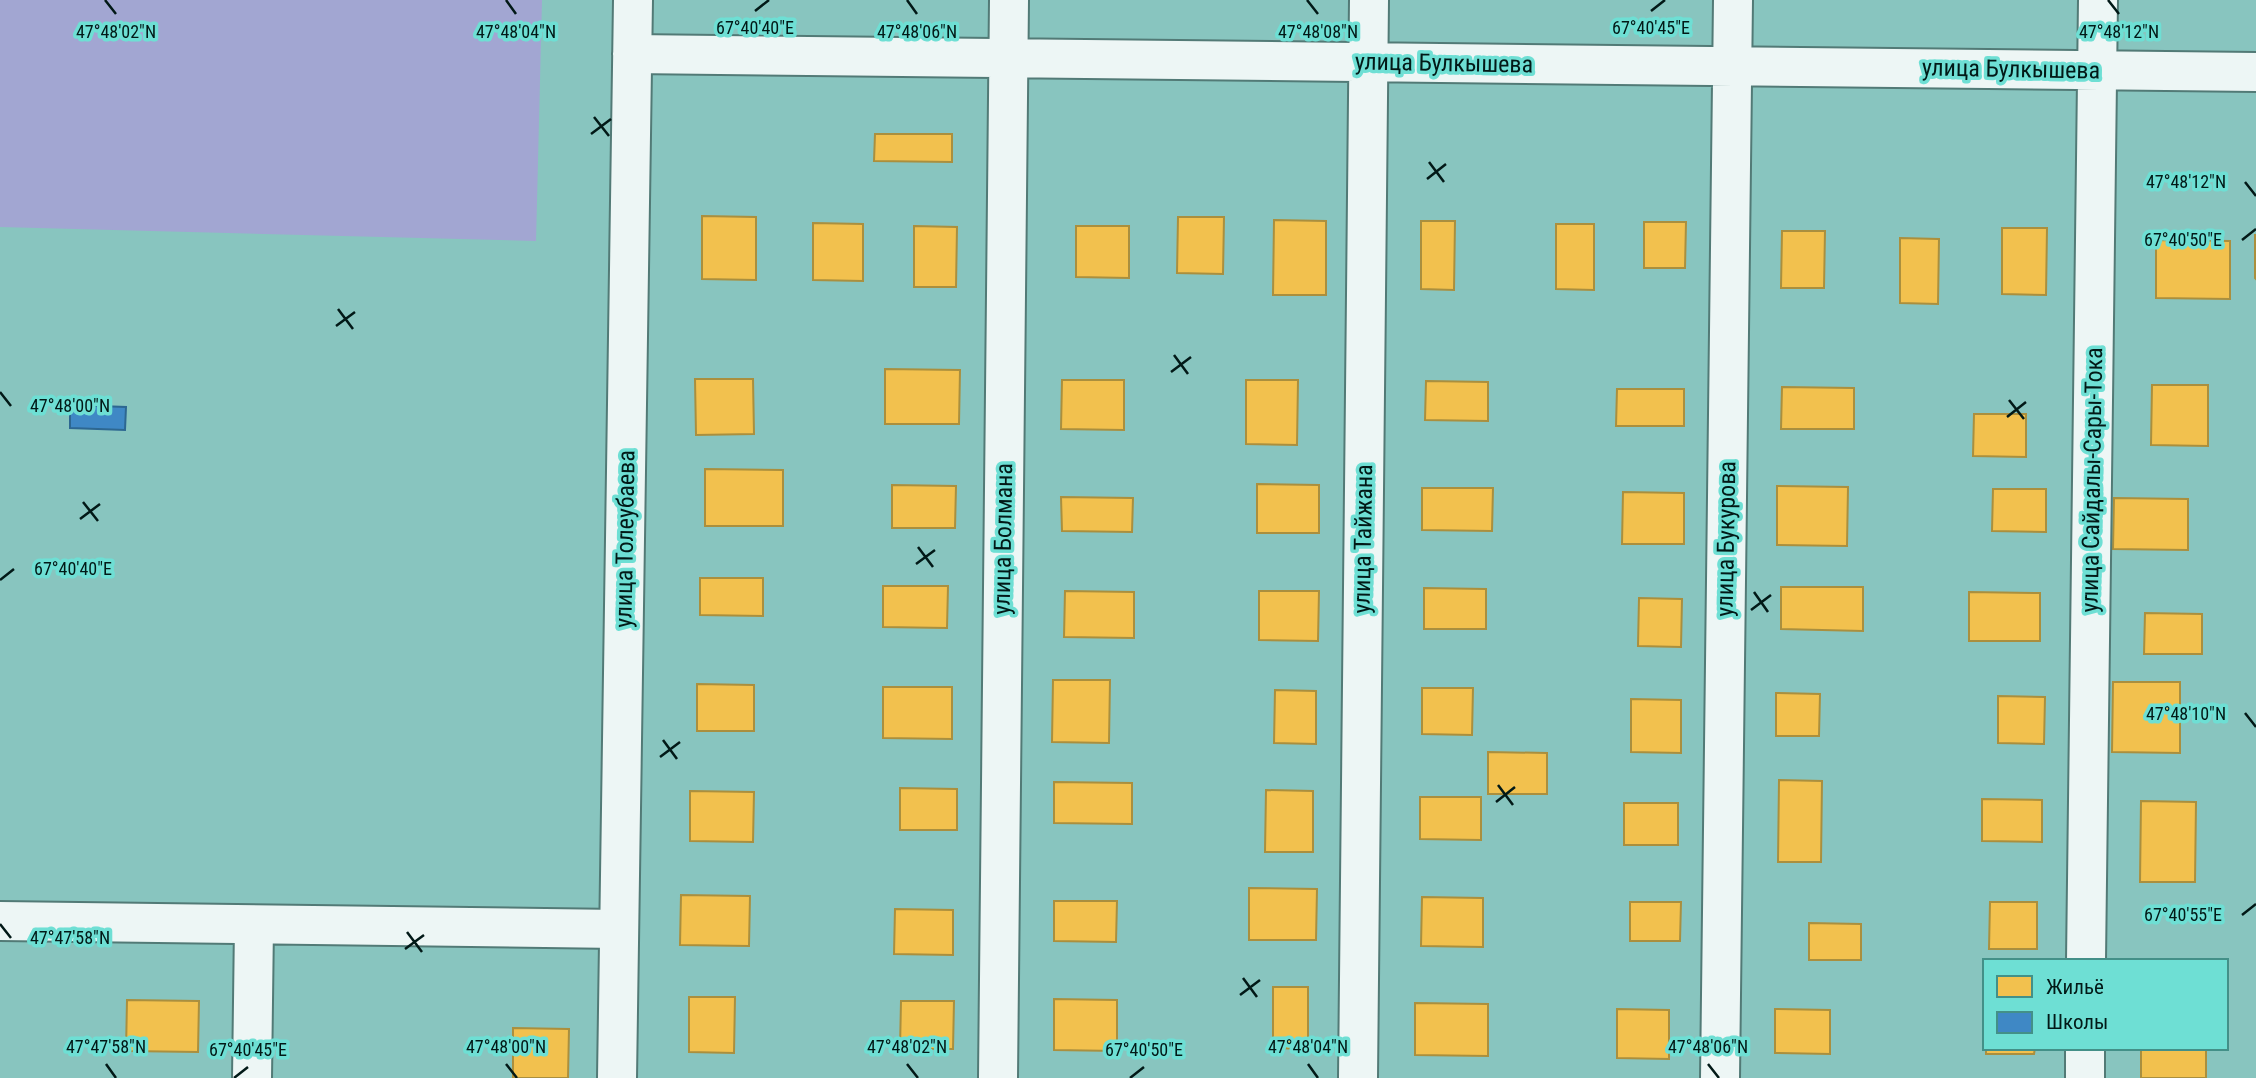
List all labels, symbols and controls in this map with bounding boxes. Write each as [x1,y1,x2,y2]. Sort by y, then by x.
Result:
text: 67°40'40"E [716,17,794,38]
text: 67°40'45"E [1612,17,1690,38]
text: 47°48'02"N [76,21,156,42]
text: 47°48'04"N [476,21,556,42]
text: 47°48'06"N [877,21,957,42]
text: 47°48'08"N [1278,21,1358,42]
text: 47°48'12"N [2079,21,2159,42]
street label: улица Булкышева [1355,47,1533,79]
street label: улица Булкышева [1922,53,2100,85]
text: 47°48'12"N [2146,171,2226,192]
text: 67°40'50"E [2144,229,2222,250]
street label: улица Сайдалы-Сары-Тока [2076,347,2108,613]
text: 47°48'00"N [30,395,110,416]
street label: улица Толеубаева [609,450,641,628]
street label: улица Букурова [1711,461,1741,617]
street label: улица Болмана [988,463,1018,615]
street label: улица Тайжана [1348,464,1378,614]
text: 67°40'40"E [34,558,112,579]
text: 47°48'10"N [2146,703,2226,724]
text: 67°40'55"E [2144,904,2222,925]
text: 47°47'58"N [30,927,110,948]
legend [1983,959,2228,1050]
text: Жильё [2046,975,2104,999]
text: Школы [2046,1010,2108,1034]
text: 47°47'58"N [66,1036,146,1057]
text: 47°48'00"N [466,1036,546,1057]
text: 47°48'02"N [867,1036,947,1057]
text: 47°48'04"N [1268,1036,1348,1057]
text: 47°48'06"N [1668,1036,1748,1057]
text: 67°40'45"E [209,1039,287,1060]
text: 67°40'50"E [1105,1039,1183,1060]

